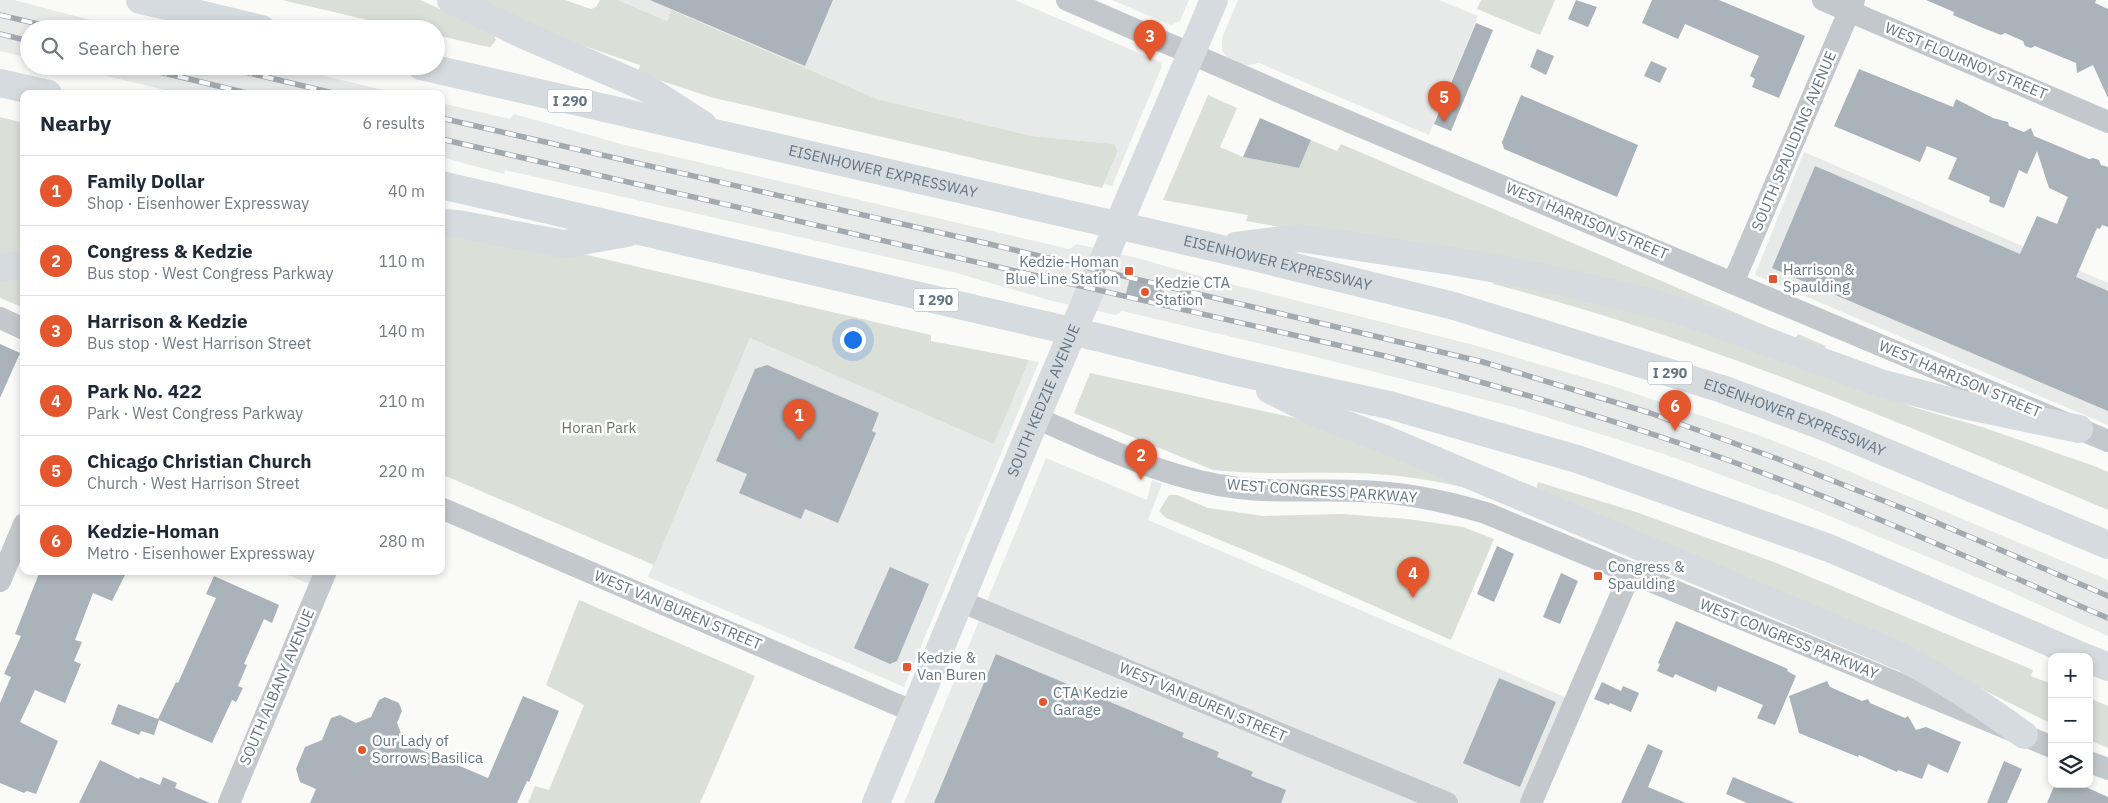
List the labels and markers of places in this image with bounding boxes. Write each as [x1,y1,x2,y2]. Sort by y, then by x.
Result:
pin: 3 [1134,20,1166,61]
pin: 5 [1428,81,1460,122]
place label: Kedzie-Homan Blue Line Station [1005,252,1119,288]
place label: Harrison & Spaulding [1783,260,1855,296]
marker: Kedzie-Homan Blue Line Station [1123,265,1135,277]
place label: Kedzie CTA Station [1155,273,1230,309]
marker: Harrison & Spaulding [1767,273,1779,285]
marker: Kedzie CTA Station [1139,286,1151,298]
pin: 6 [1659,390,1691,431]
pin: 1 [783,399,815,440]
pin: 2 [1125,439,1157,480]
pin: 4 [1397,557,1429,598]
place label: Congress & Spaulding [1608,557,1685,593]
marker: Congress & Spaulding [1592,570,1604,582]
place label: Kedzie & Van Buren [917,648,986,684]
marker: Kedzie & Van Buren [901,661,913,673]
place label: CTA Kedzie Garage [1053,683,1128,719]
marker: CTA Kedzie Garage [1037,696,1049,708]
place label: Our Lady of Sorrows Basilica [372,731,483,767]
marker: Our Lady of Sorrows Basilica [356,744,368,756]

